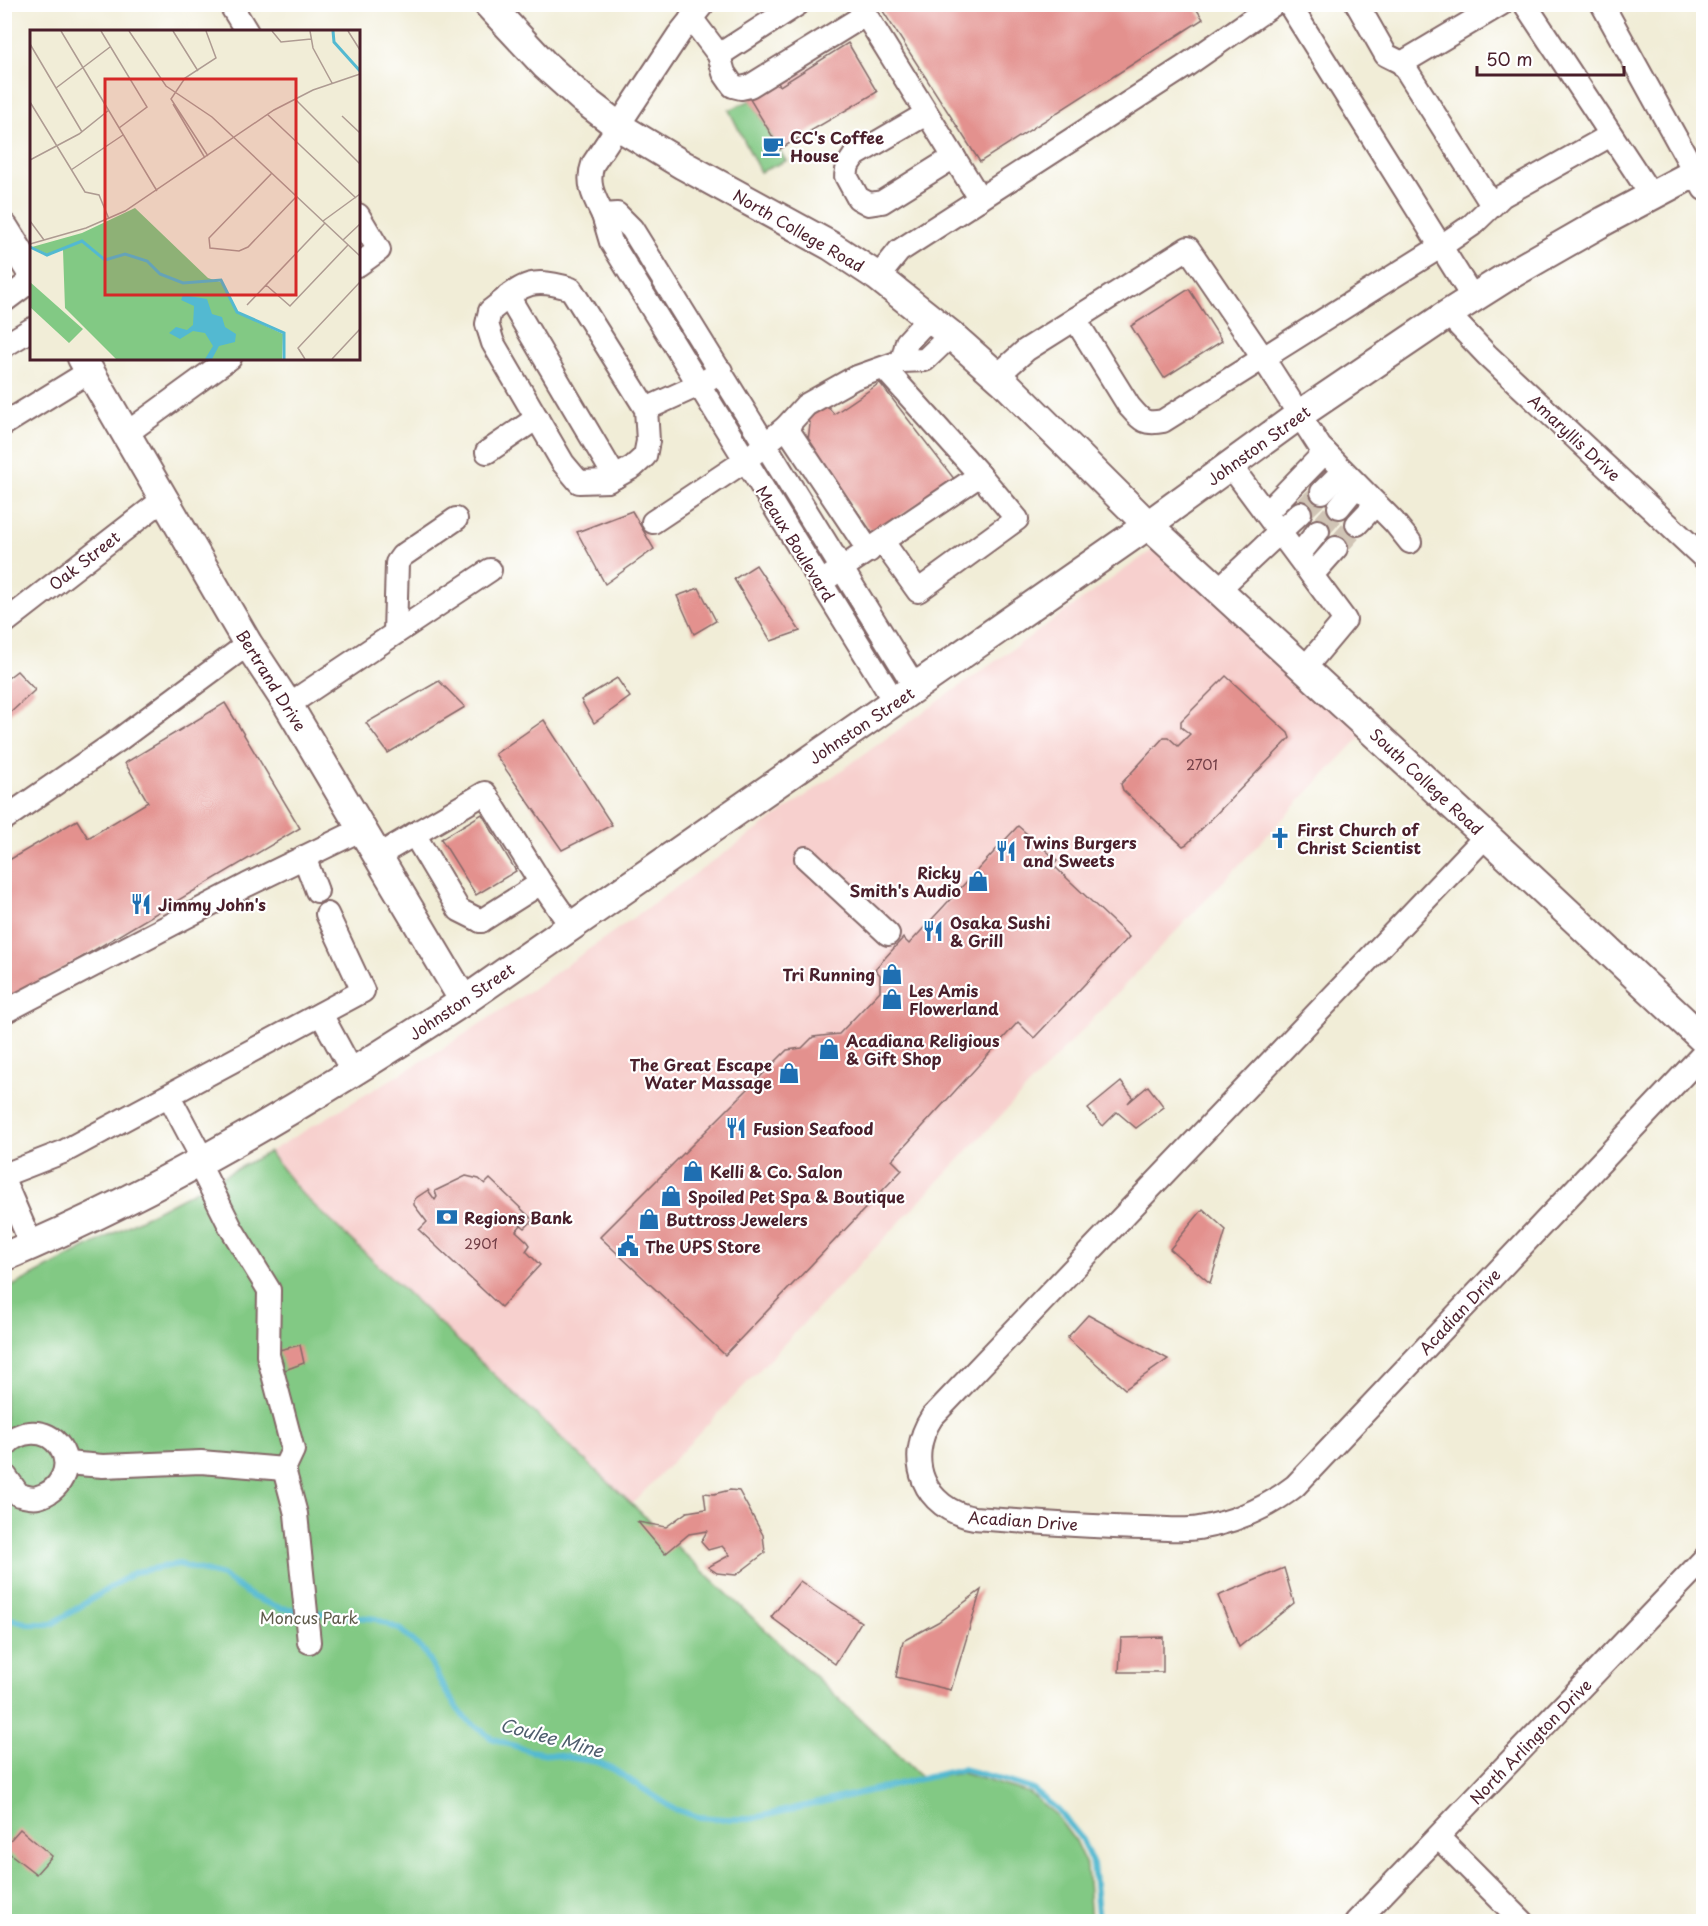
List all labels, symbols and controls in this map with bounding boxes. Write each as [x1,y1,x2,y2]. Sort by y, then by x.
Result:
inset map [30,30,360,360]
scale bar [1477,39,1624,77]
text: 50 m [1486,45,1533,72]
place label: CC's Coffee House [790,125,884,167]
cafe icon: CC's Coffee House [761,134,785,158]
street label: North College Road [729,183,869,277]
street label: Amaryllis Drive [1524,388,1626,486]
street label: Johnston Street [1201,399,1315,491]
street label: Meaux Boulevard [751,480,841,606]
street label: Oak Street [43,524,125,595]
street label: Bertrand Drive [231,625,313,735]
street label: Johnston Street [803,680,919,769]
street label: South College Road [1365,722,1489,840]
house number: 2701 [1186,754,1218,775]
place label: First Church of Christ Scientist [1297,817,1421,859]
church icon: First Church of Christ Scientist [1268,826,1292,850]
place label: Twins Burgers and Sweets [1023,830,1137,872]
restaurant icon: Twins Burgers and Sweets [994,839,1018,863]
place label: Ricky Smith's Audio [850,860,961,902]
shop icon: Ricky Smith's Audio [966,869,990,893]
restaurant icon: Jimmy John's [129,892,153,916]
place label: Jimmy John's [158,892,266,916]
place label: Osaka Sushi & Grill [950,910,1050,952]
restaurant icon: Osaka Sushi & Grill [921,919,945,943]
street label: Johnston Street [403,956,519,1045]
place label: Tri Running [782,962,875,986]
shop icon: Tri Running [880,962,904,986]
place label: Les Amis Flowerland [909,978,999,1020]
shop icon: Les Amis Flowerland [880,987,904,1011]
place label: Acadiana Religious & Gift Shop [845,1028,1000,1070]
shop icon: Acadiana Religious & Gift Shop [817,1037,841,1061]
place label: The Great Escape Water Massage [630,1052,772,1094]
shop icon: The Great Escape Water Massage [777,1061,801,1085]
restaurant icon: Fusion Seafood [724,1116,748,1140]
place label: Fusion Seafood [753,1116,874,1140]
shop icon: Kelli & Co. Salon [681,1159,705,1183]
place label: Kelli & Co. Salon [710,1159,843,1183]
shop icon: Spoiled Pet Spa & Boutique [659,1184,683,1208]
place label: Spoiled Pet Spa & Boutique [688,1184,905,1208]
bank icon: Regions Bank [435,1205,459,1229]
place label: Regions Bank [464,1205,573,1229]
shop icon: Buttross Jewelers [637,1207,661,1231]
place label: Buttross Jewelers [666,1207,808,1231]
house number: 2901 [464,1233,498,1254]
public building icon: The UPS Store [616,1234,640,1258]
place label: The UPS Store [645,1234,761,1258]
street label: Acadian Drive [1413,1263,1505,1359]
street label: Acadian Drive [967,1504,1079,1536]
park label: Moncus Park [260,1605,359,1629]
street label: North Arlington Drive [1464,1673,1596,1809]
water label: Coulee Mine [497,1710,608,1764]

